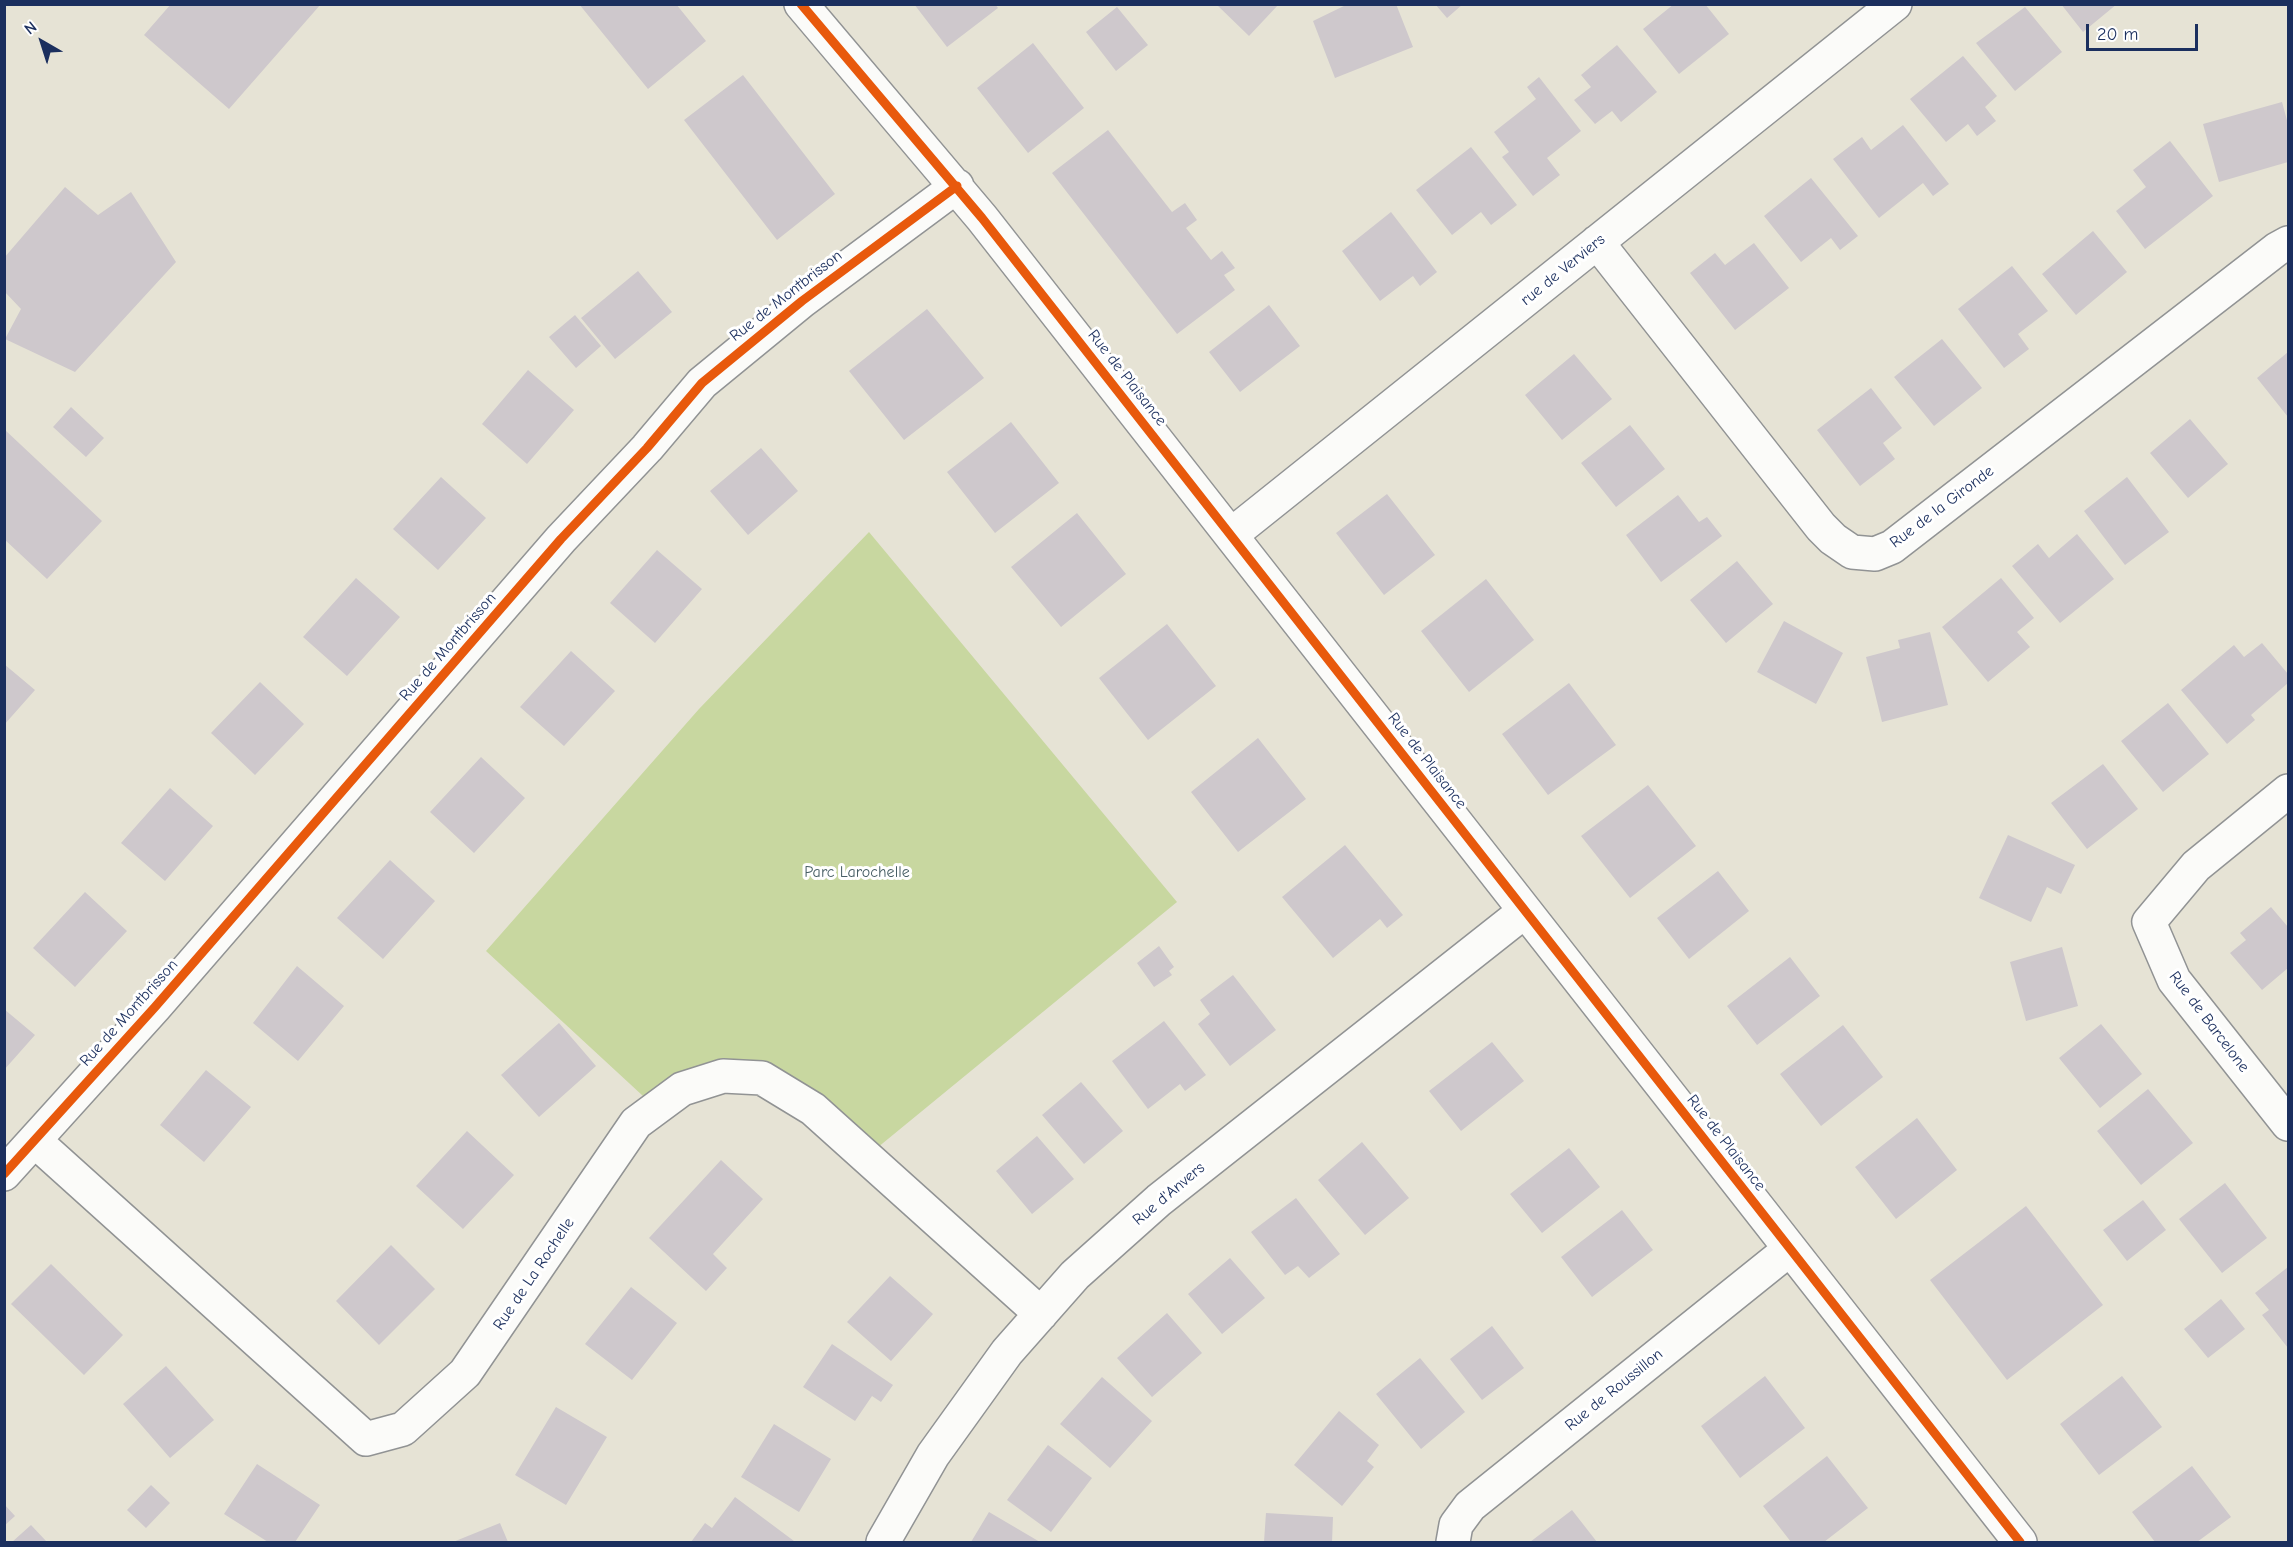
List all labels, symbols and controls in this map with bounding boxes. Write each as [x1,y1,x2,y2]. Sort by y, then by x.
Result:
north arrow [12,12,72,72]
scale bar [2089,12,2202,50]
text: N [21,18,40,38]
text: 20 m [2097,24,2138,45]
street label: rue de Verviers [1517,230,1609,310]
street label: Rue de Montbrisson [726,246,846,346]
street label: Rue de Plaisance [1084,326,1170,430]
street label: Rue de la Gironde [1886,462,1998,552]
street label: Rue de Montbrisson [396,589,500,705]
street label: Rue de Plaisance [1384,709,1470,813]
park label: Parc Larochelle [804,862,910,882]
street label: Rue de Montbrisson [76,956,182,1070]
street label: Rue de Barcelone [2165,968,2253,1076]
street label: Rue de Plaisance [1683,1091,1769,1195]
street label: Rue d'Anvers [1129,1158,1209,1230]
street label: Rue de La Rochelle [489,1214,579,1334]
street label: Rue de Roussillon [1561,1345,1667,1435]

